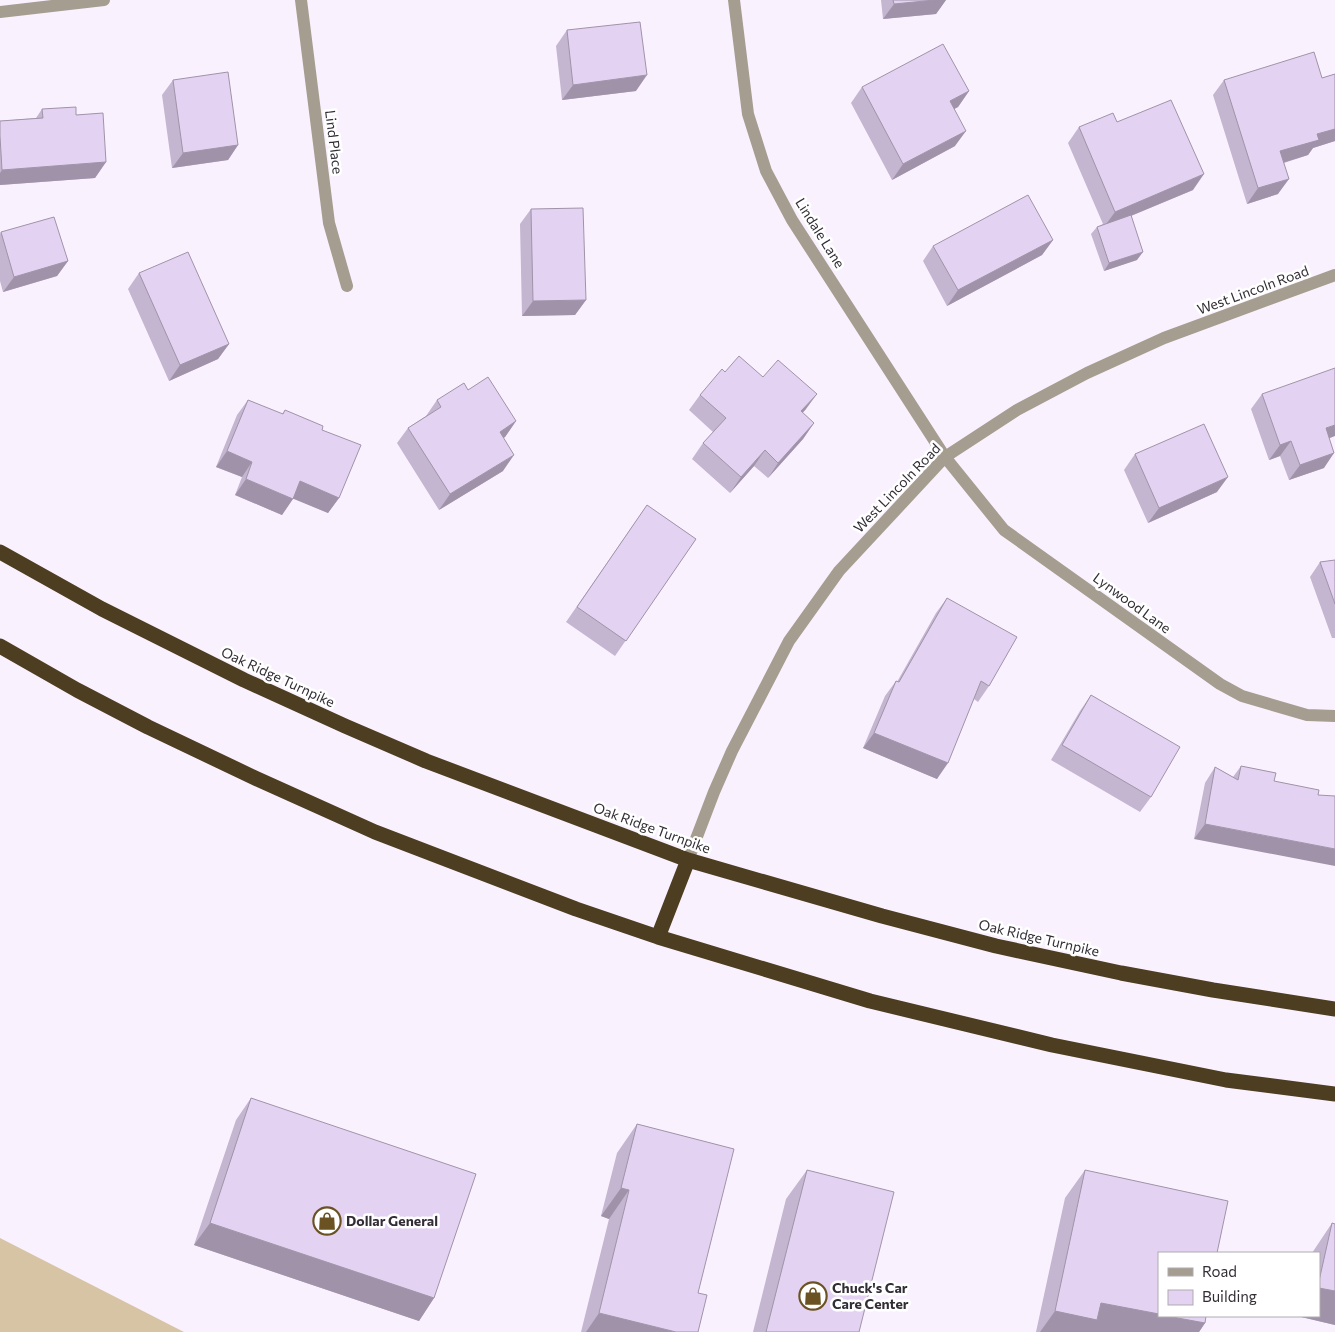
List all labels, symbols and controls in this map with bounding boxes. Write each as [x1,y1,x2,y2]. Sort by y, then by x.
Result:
street label: Lind Place [322,109,347,175]
street label: Lindale Lane [792,195,849,271]
street label: West Lincoln Road [1195,261,1311,318]
street label: West Lincoln Road [850,440,944,536]
street label: Lynwood Lane [1090,569,1174,636]
street label: Oak Ridge Turnpike [219,643,338,710]
street label: Oak Ridge Turnpike [591,798,713,857]
street label: Oak Ridge Turnpike [977,915,1101,960]
shop icon: Dollar General [312,1206,342,1236]
place label: Dollar General [346,1212,438,1229]
legend [1158,1252,1320,1317]
text: Road [1202,1262,1237,1280]
place label: Chuck's Car Care Center [832,1279,909,1312]
shop icon: Chuck's Car Care Center [798,1281,828,1311]
text: Building [1202,1287,1257,1305]

